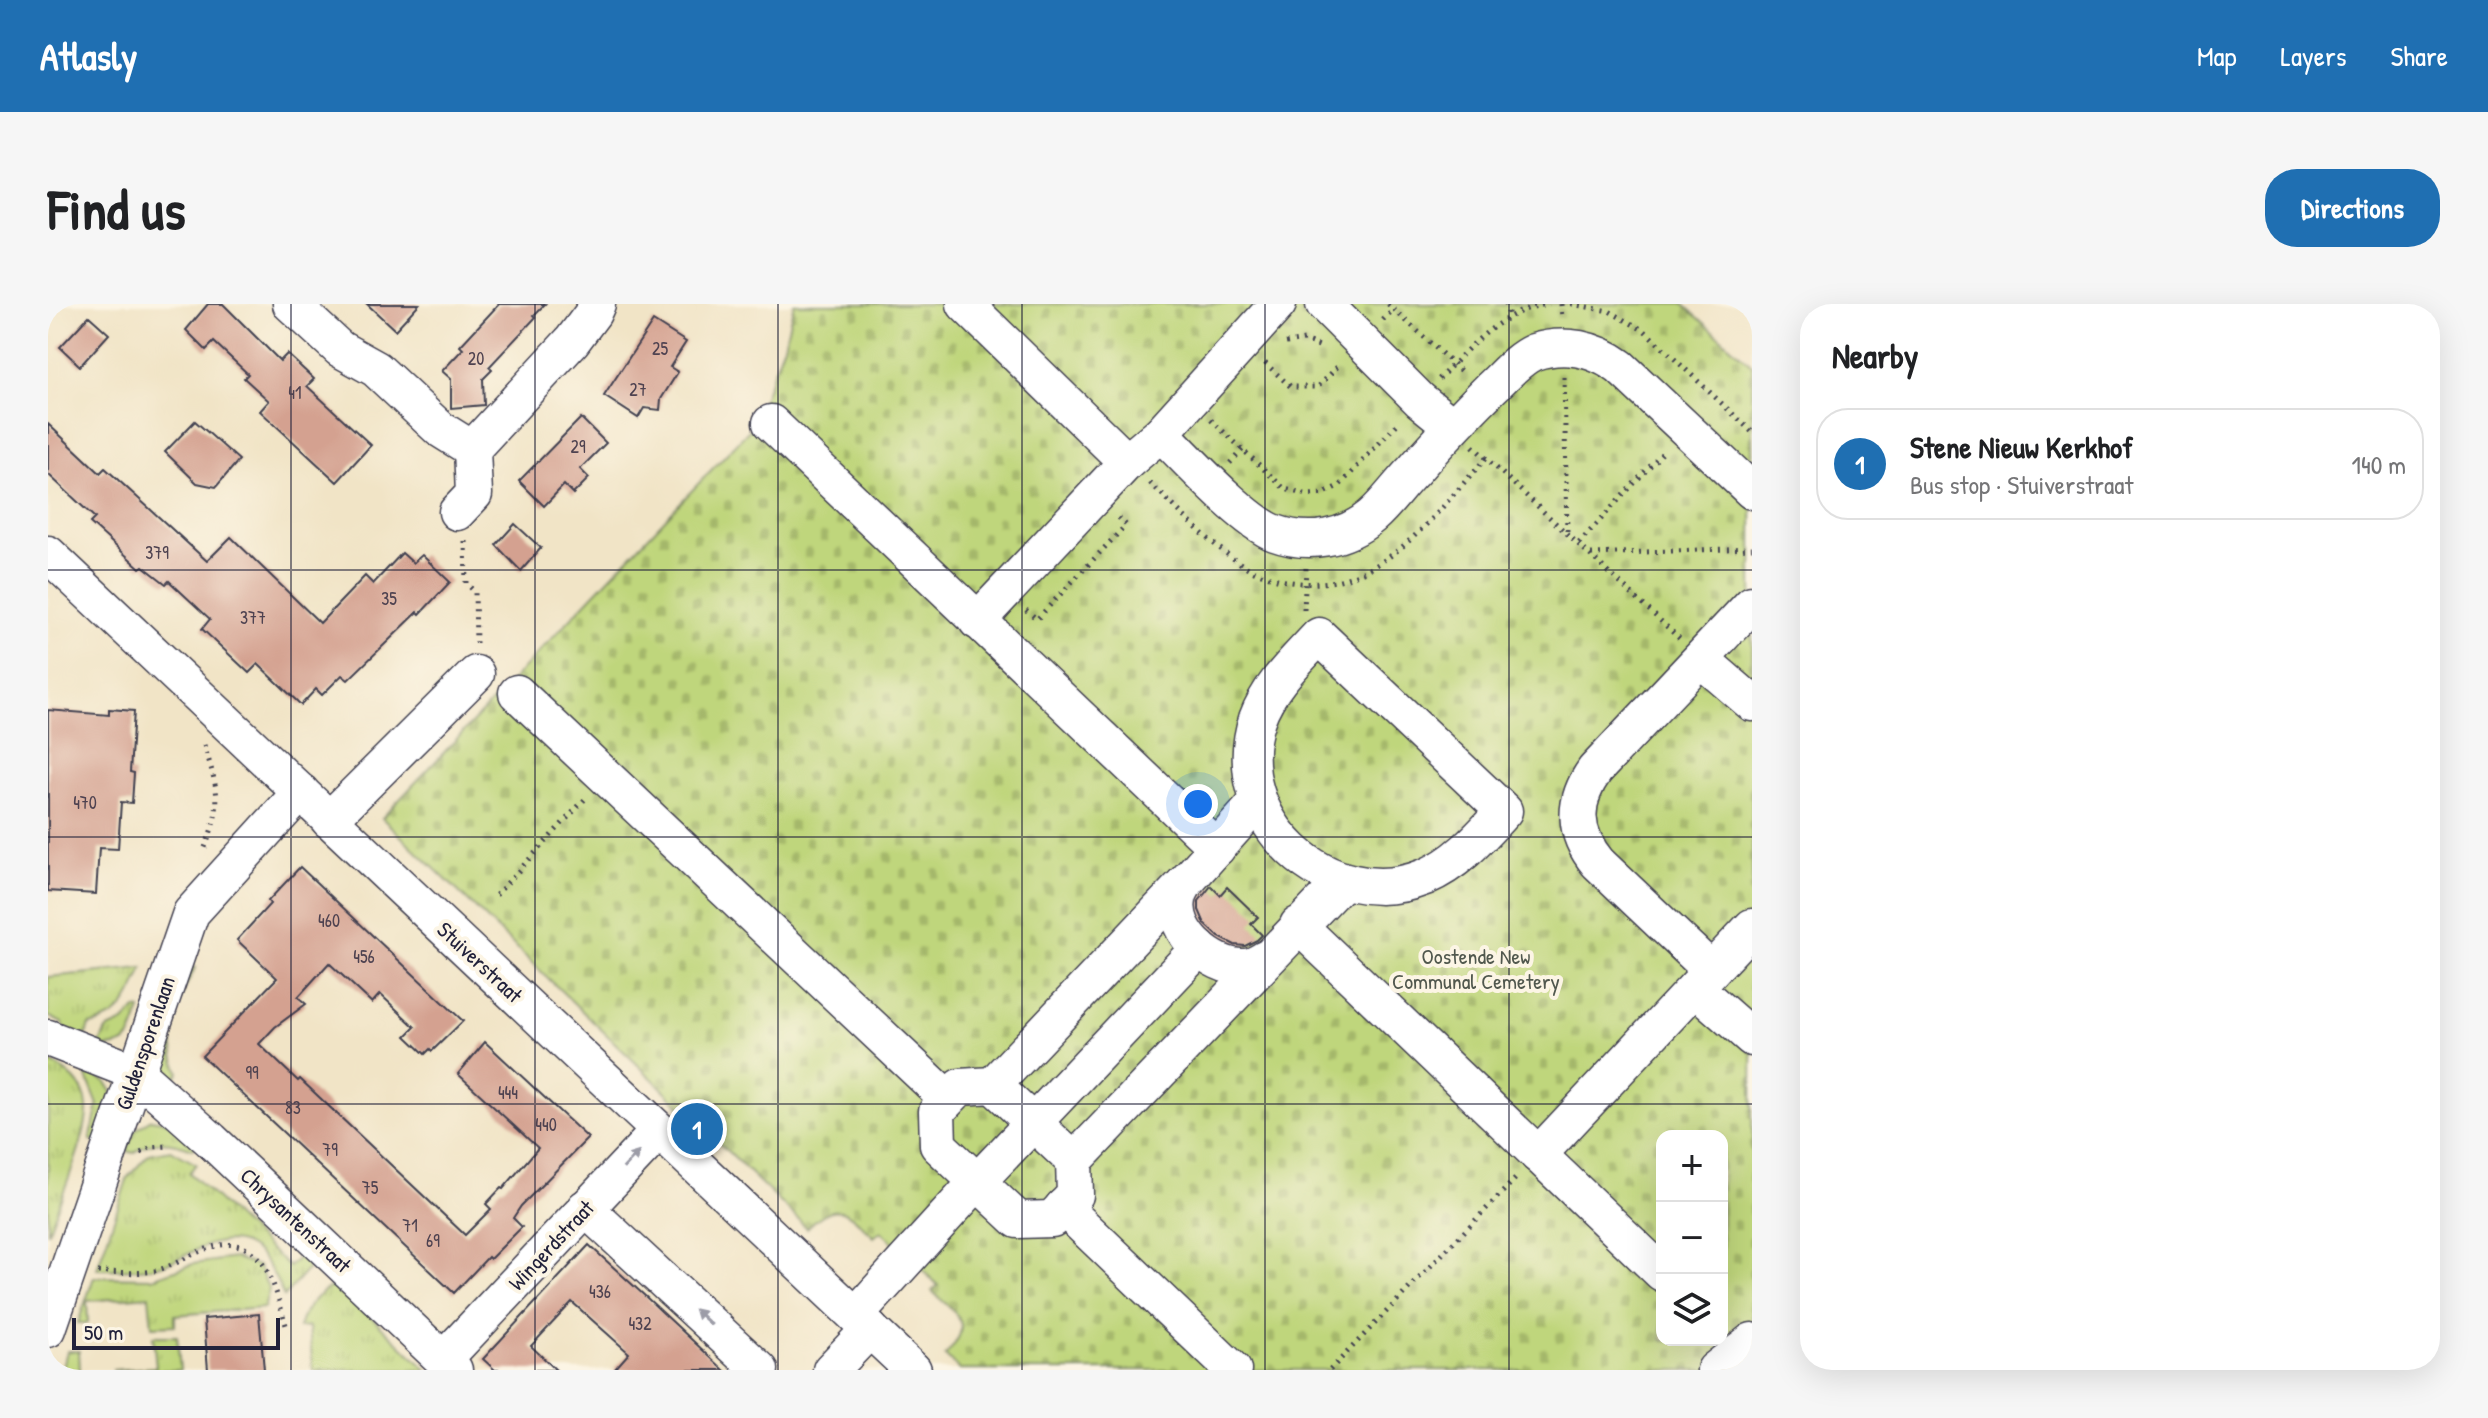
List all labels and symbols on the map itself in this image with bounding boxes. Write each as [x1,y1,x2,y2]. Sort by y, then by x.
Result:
house number: 25 [652,336,668,361]
house number: 20 [468,346,484,371]
house number: 27 [629,377,647,402]
house number: 41 [288,380,302,405]
house number: 29 [570,434,586,459]
house number: 379 [145,540,169,565]
house number: 35 [381,586,397,611]
house number: 377 [240,605,266,630]
your location [1178,784,1218,824]
house number: 470 [73,790,97,815]
house number: 460 [318,908,340,933]
street label: Stuiverstraat [431,915,530,1010]
park label: Oostende New Communal Cemetery [1392,941,1560,996]
house number: 456 [353,944,375,969]
street label: Guldensporenlaan [108,972,182,1114]
house number: 99 [245,1060,259,1085]
house number: 444 [498,1080,518,1105]
house number: 83 [285,1095,301,1120]
pin: 1 [671,1099,723,1159]
house number: 440 [535,1112,557,1137]
house number: 79 [322,1137,338,1162]
one-way arrow [621,1151,639,1170]
street label: Chrysantenstraat [234,1161,358,1280]
house number: 75 [362,1175,379,1200]
street label: Wingerdstraat [501,1193,601,1297]
house number: 71 [402,1213,418,1238]
house number: 69 [426,1228,440,1253]
house number: 436 [589,1279,611,1304]
one-way arrow [694,1308,713,1326]
house number: 432 [628,1311,652,1336]
scale bar [72,1314,280,1350]

